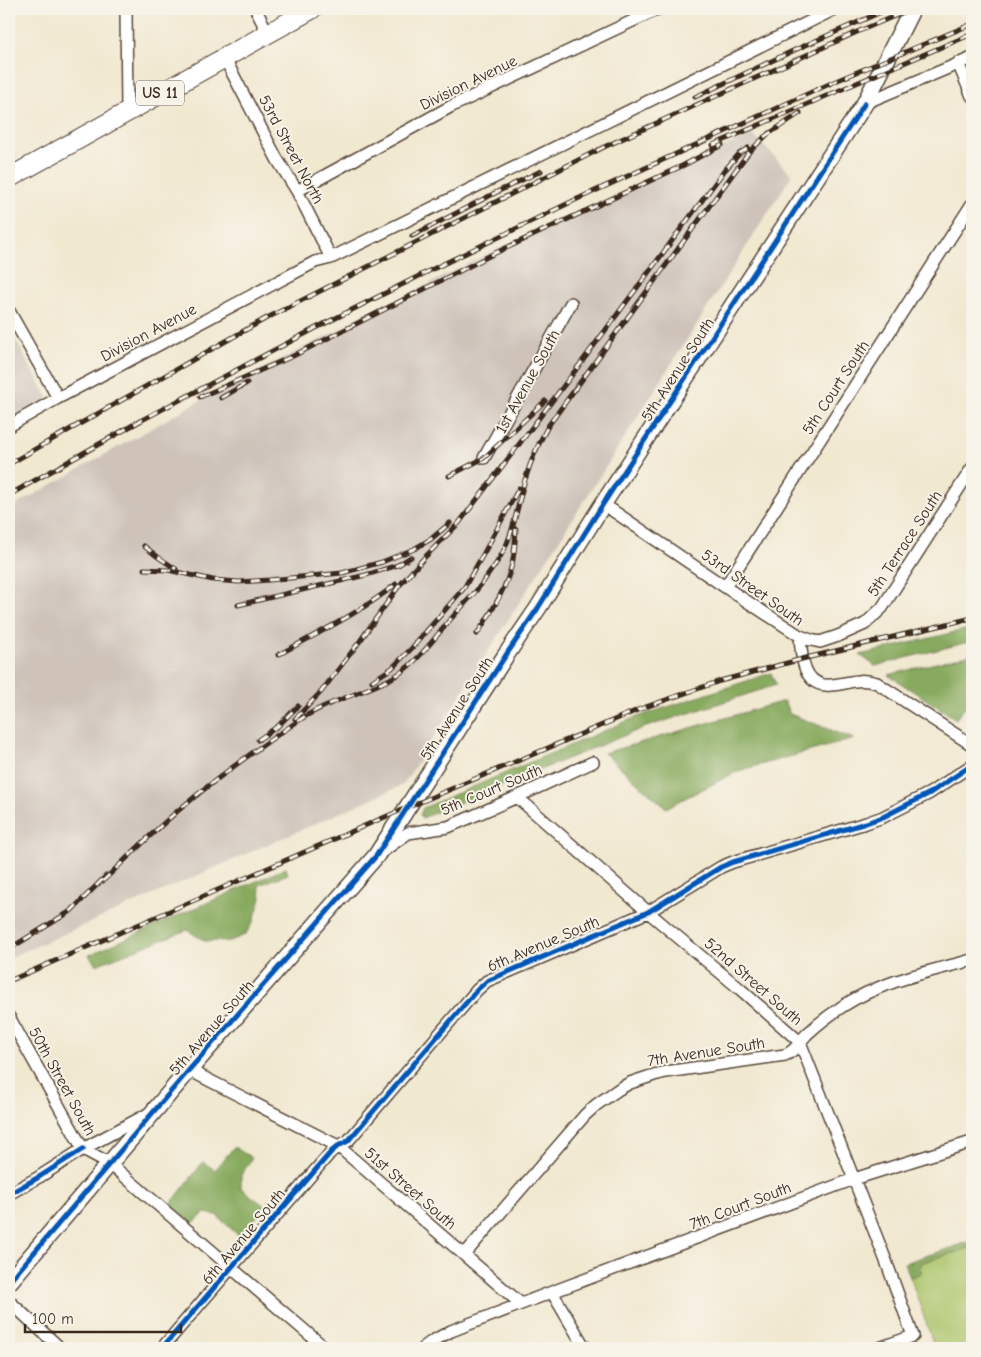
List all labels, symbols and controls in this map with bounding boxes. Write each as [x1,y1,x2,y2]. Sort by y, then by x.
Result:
street label: Division Avenue [417,52,520,114]
road number: US 11 [136,80,184,106]
street label: 53rd Street North [255,92,327,207]
street label: Division Avenue [98,300,199,366]
street label: 5th Avenue South [638,314,718,425]
street label: 1st Avenue South [492,327,564,436]
street label: 5th Court South [799,337,873,438]
street label: 5th Terrace South [864,487,946,600]
street label: 53rd Street South [698,546,807,630]
street label: 5th Avenue South [417,653,497,764]
street label: 5th Court South [438,760,545,819]
street label: 6th Avenue South [485,912,602,976]
street label: 52nd Street South [701,934,806,1029]
street label: 5th Avenue South [166,977,258,1079]
street label: 50th Street South [25,1024,99,1139]
street label: 7th Avenue South [646,1034,766,1070]
street label: 51st Street South [361,1144,460,1233]
street label: 7th Court South [687,1178,794,1234]
street label: 6th Avenue South [198,1185,289,1288]
scale bar [25,1302,181,1334]
text: 100 m [32,1310,74,1328]

